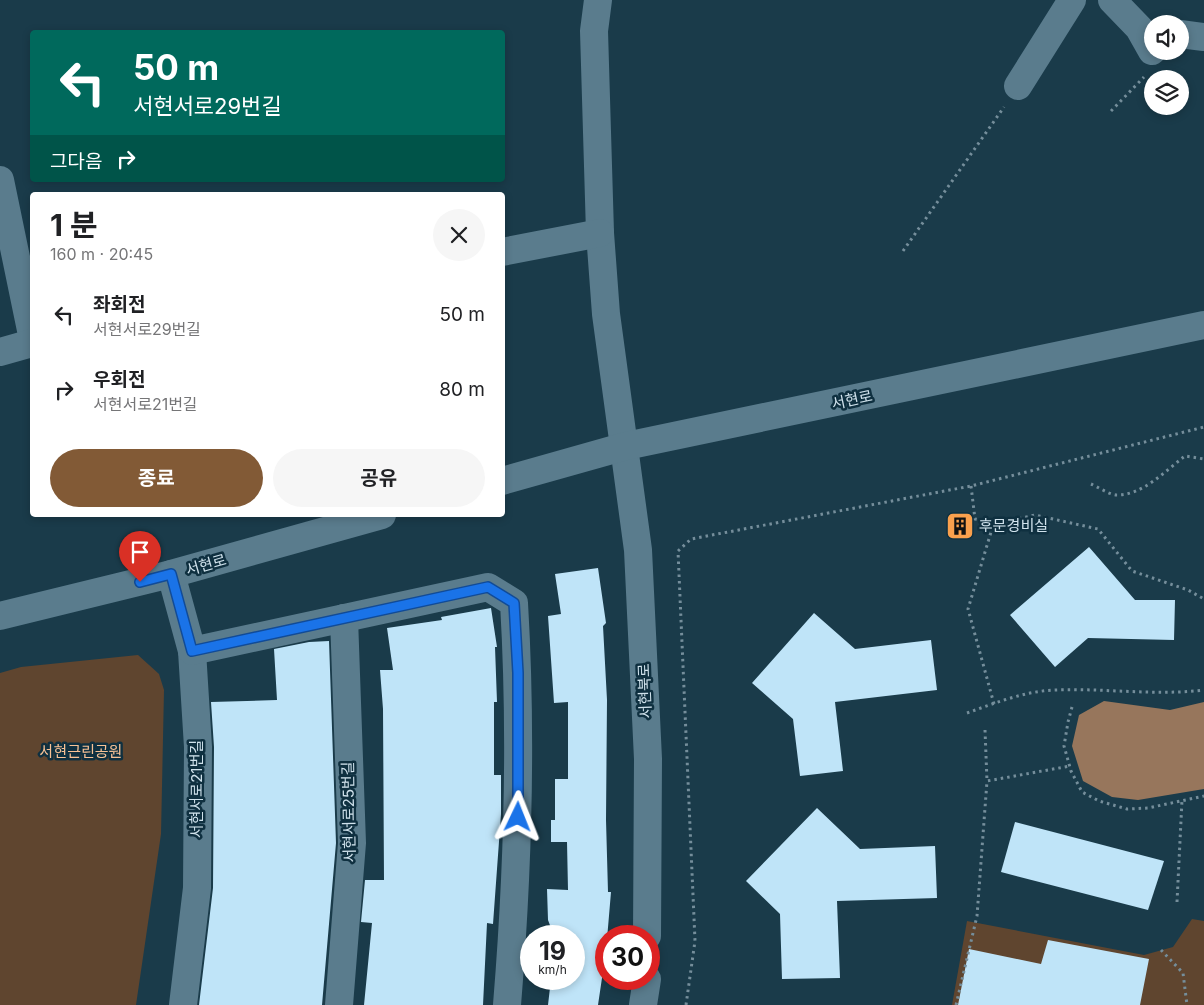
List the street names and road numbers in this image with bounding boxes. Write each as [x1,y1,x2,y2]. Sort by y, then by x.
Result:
street label: 서현로 [830,386,874,413]
street label: 서현로 [183,550,228,579]
street label: 서현북로 [634,663,655,719]
street label: 서현서로21번길 [187,740,206,838]
street label: 서현서로25번길 [338,761,359,863]

